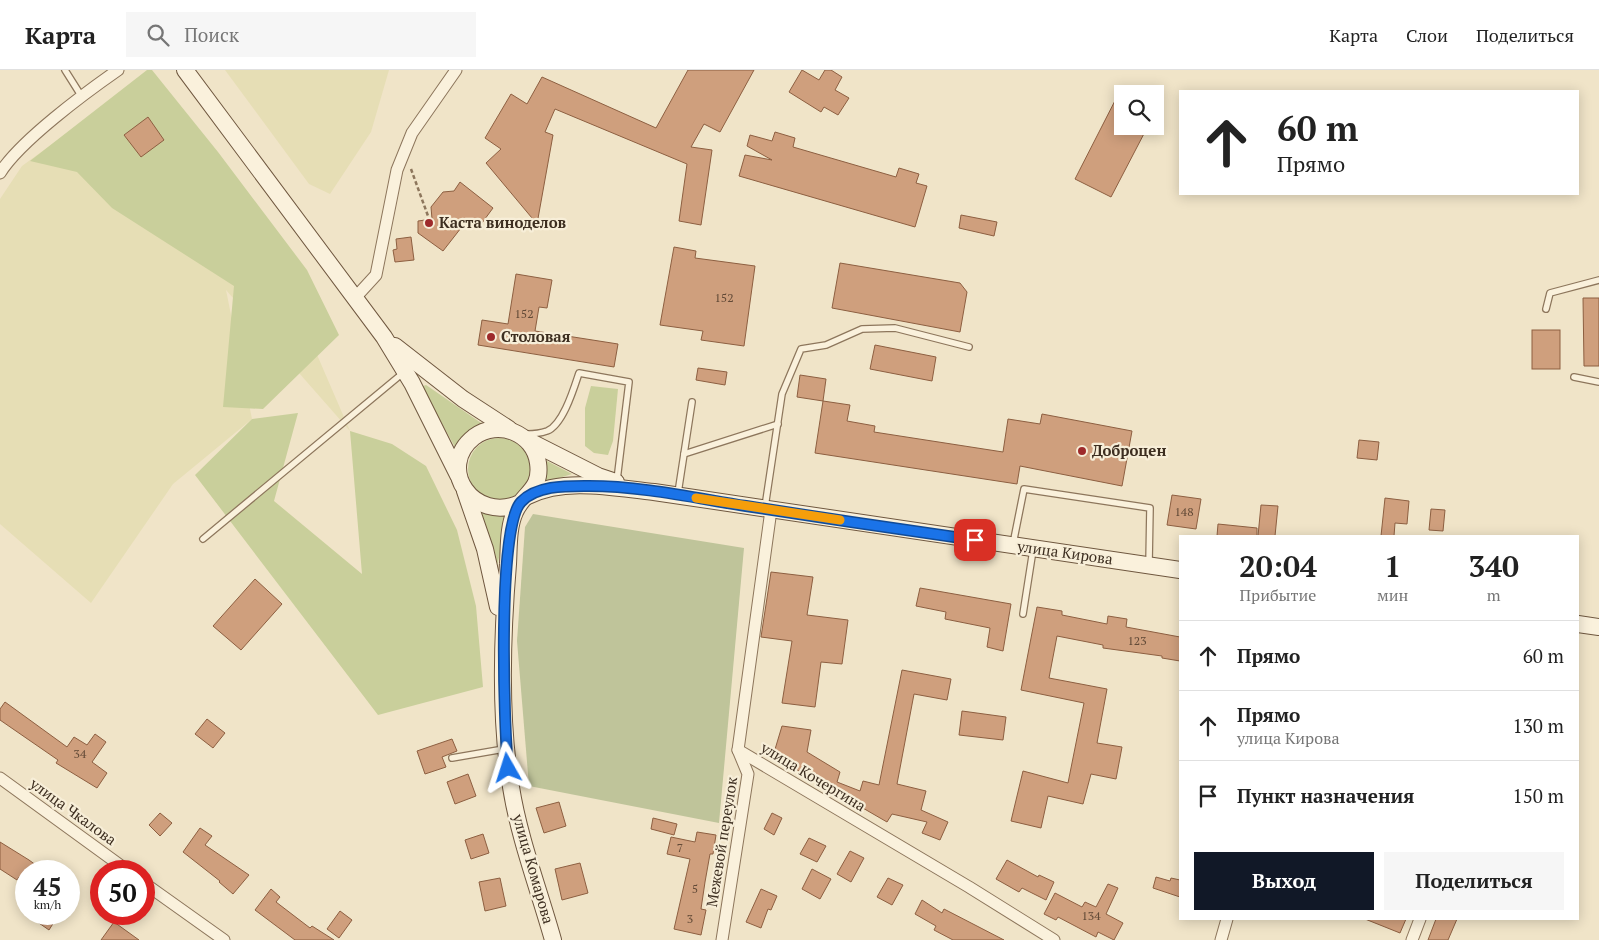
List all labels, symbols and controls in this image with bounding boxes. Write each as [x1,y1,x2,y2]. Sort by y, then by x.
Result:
search box [126,12,476,57]
text: Карта [25,19,96,51]
icon: search [144,21,172,49]
text: Поиск [184,22,239,47]
text: Карта [1329,23,1378,47]
text: Слои [1406,23,1448,47]
text: Поделиться [1476,23,1574,47]
map controls [1114,85,1164,135]
button: search [1114,85,1164,135]
text: 60 m [1277,105,1358,151]
icon: ahead [1194,110,1259,175]
text: Прямо [1277,149,1345,178]
place label: Каста виноделов [439,212,567,232]
marker: Каста виноделов [423,217,435,229]
house number: 152 [714,290,734,305]
house number: 152 [514,306,534,321]
place label: Столовая [501,326,571,346]
marker: Столовая [485,331,497,343]
place label: Доброцен [1092,440,1166,460]
marker: Доброцен [1076,445,1088,457]
house number: 148 [1174,504,1194,519]
pin [954,519,996,561]
icon: arrive [961,526,989,554]
street label: улица Кирова [1015,535,1115,569]
text: 20:04 [1239,546,1317,586]
text: 1 [1384,546,1401,586]
text: 340 [1468,546,1519,586]
text: Прибытие [1240,584,1316,606]
text: мин [1377,584,1408,606]
text: m [1487,584,1501,606]
house number: 123 [1127,633,1147,648]
icon: ahead [1194,642,1222,670]
text: Прямо [1237,643,1300,668]
text: 60 m [1523,643,1564,668]
text: Прямо [1237,702,1300,727]
icon: ahead [1194,712,1222,740]
text: 130 m [1513,713,1564,738]
text: улица Кирова [1237,727,1340,749]
street label: улица Кочергина [757,736,870,816]
position arrow [481,741,533,793]
house number: 34 [74,746,87,761]
street label: улица Чкалова [26,772,121,850]
street label: Межевой переулок [701,774,741,908]
icon: arrive [1194,782,1222,810]
text: Пункт назначения [1237,783,1414,808]
text: 150 m [1513,783,1564,808]
street label: улица Комарова [508,811,559,926]
house number: 7 [677,840,683,855]
button: Выход [1194,852,1374,910]
button: Поделиться [1384,852,1564,910]
speed limit sign: 50 [90,860,155,925]
text: 45 [33,870,62,903]
house number: 5 [692,881,698,896]
text: km/h [34,897,61,912]
house number: 134 [1081,908,1101,923]
house number: 3 [687,911,693,926]

